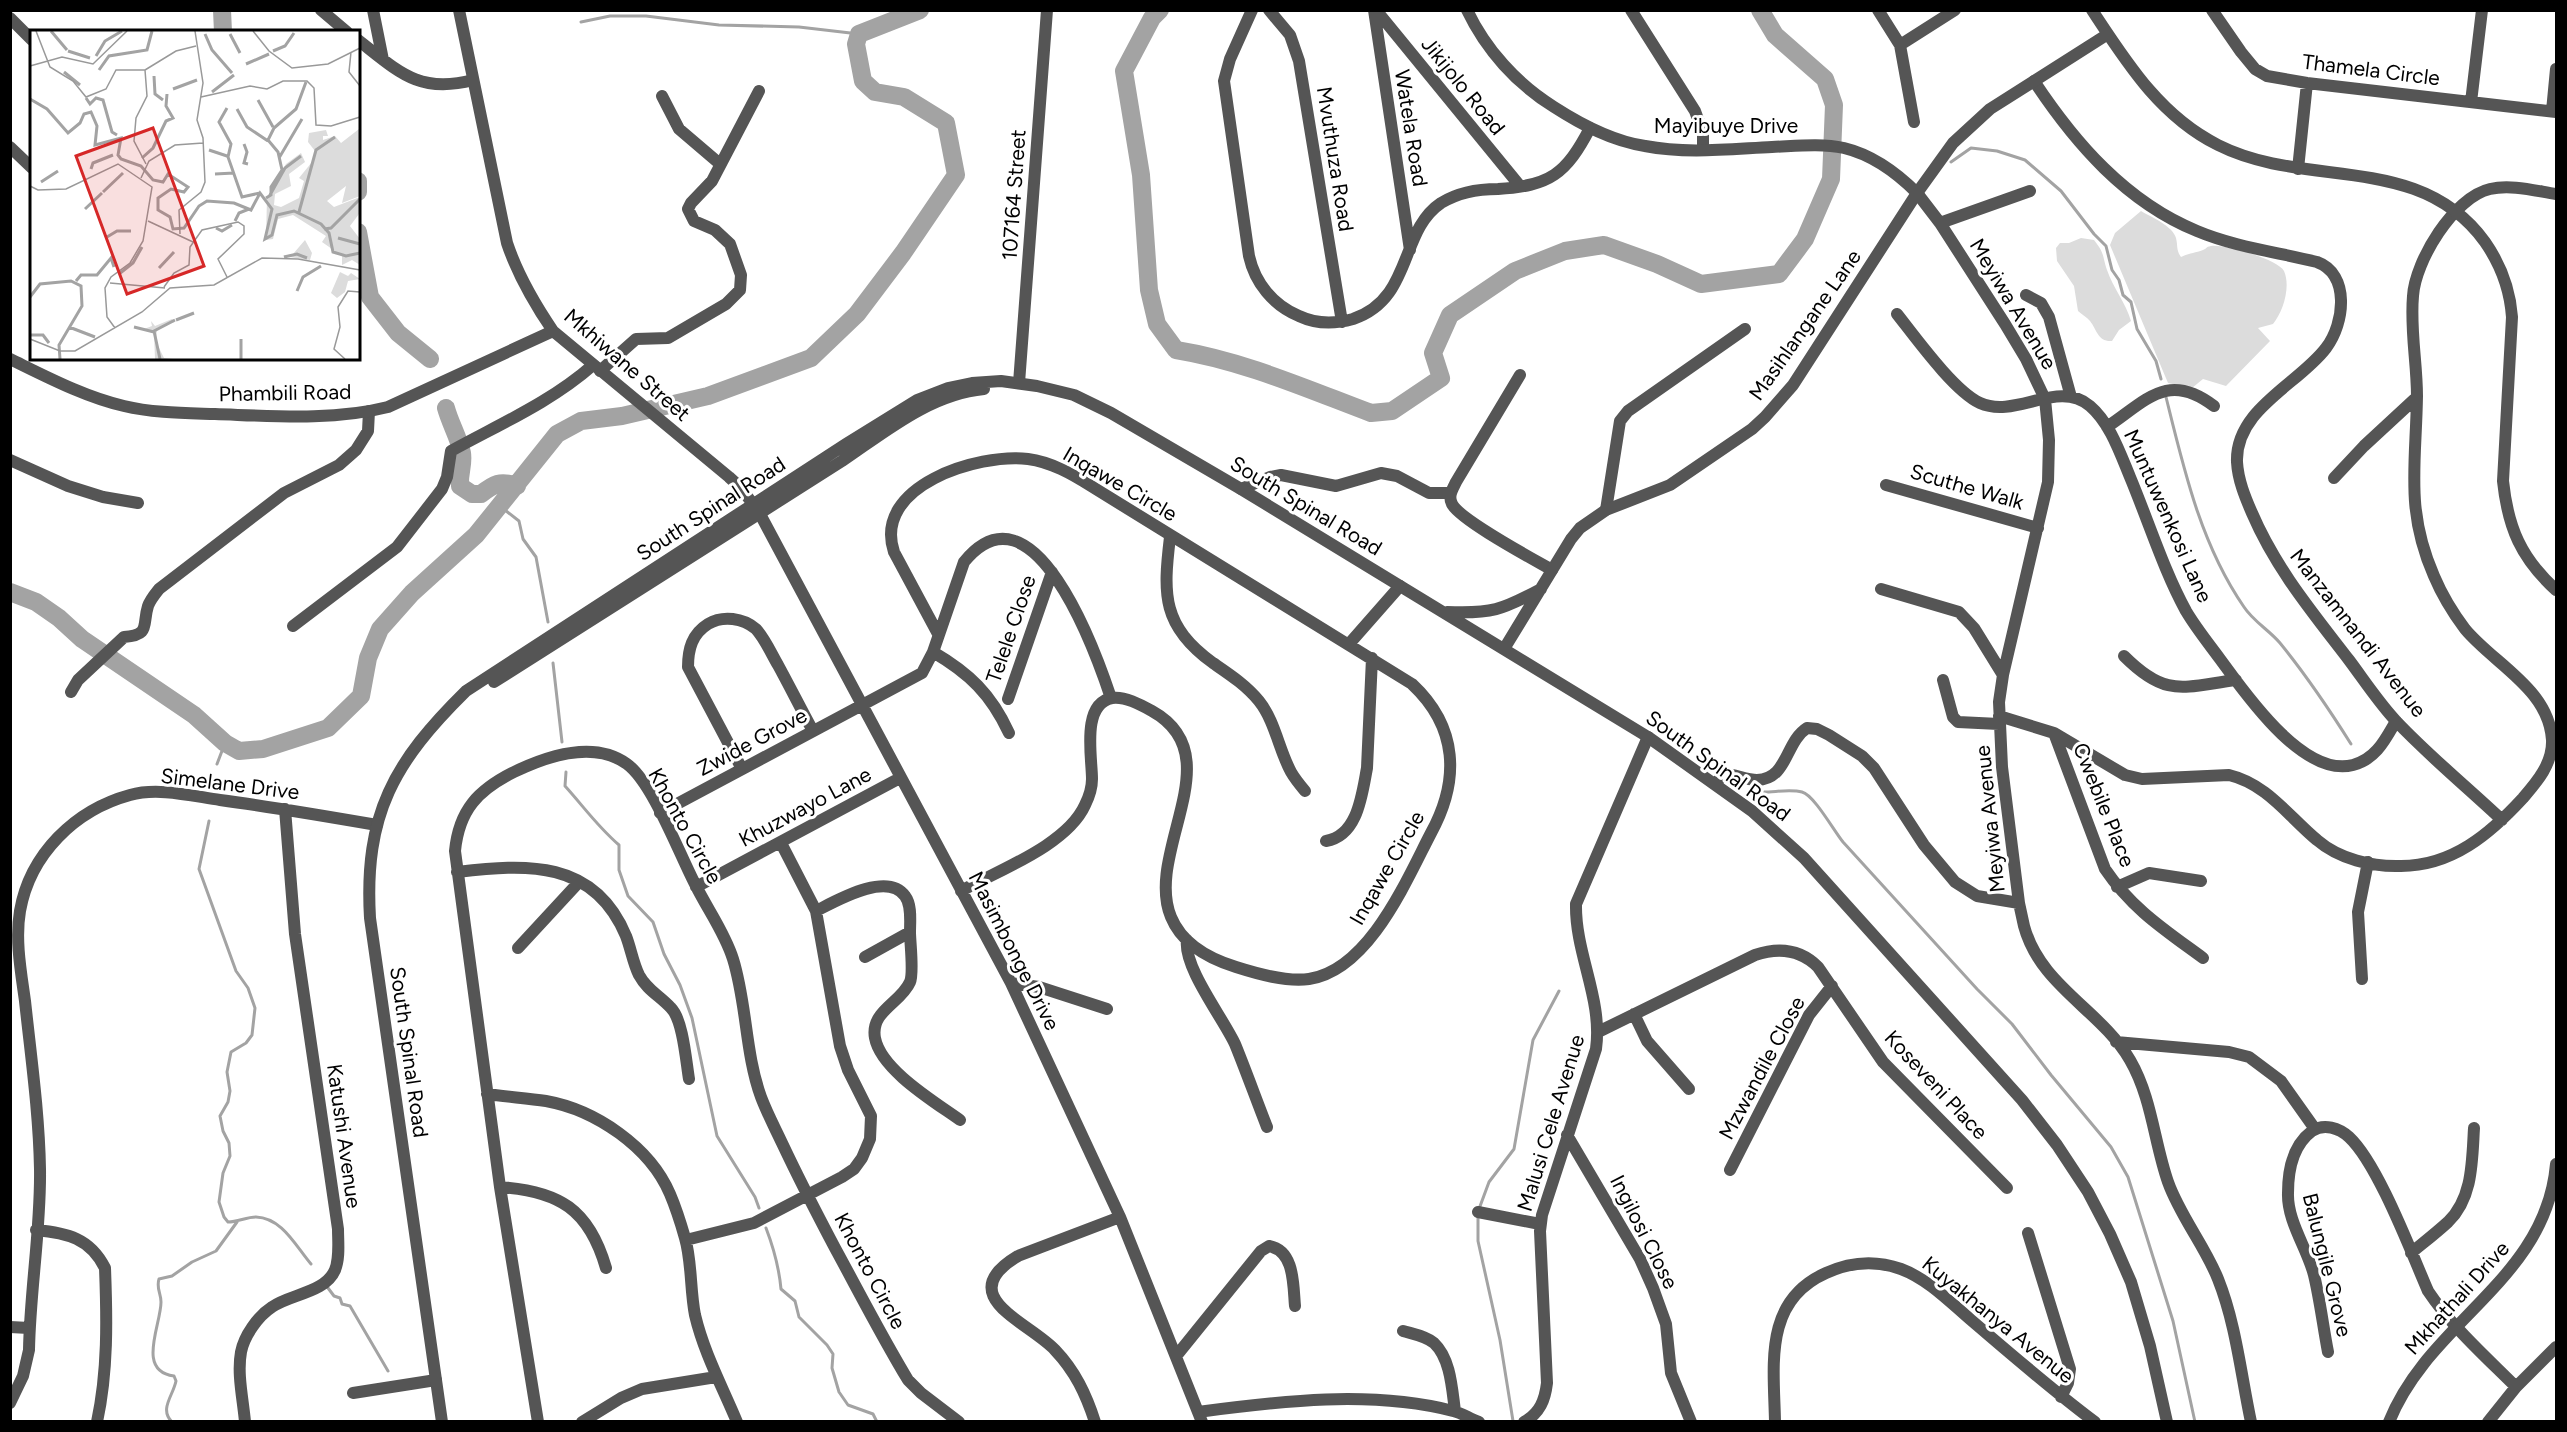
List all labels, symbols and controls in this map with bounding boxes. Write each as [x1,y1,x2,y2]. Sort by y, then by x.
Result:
inset map [30,30,360,360]
street label: Jikijolo Road [1416,32,1511,140]
street label: Thamela Circle [2301,49,2441,90]
street label: Watela Road [1390,68,1433,188]
street label: Mvuthuza Road [1312,85,1359,233]
street label: Mayibuye Drive [1654,113,1798,138]
street label: 107164 Street [996,129,1031,261]
street label: Meyiwa Avenue [1965,234,2062,374]
street label: Masihlangane Lane [1743,245,1866,405]
street label: Mkhiwane Street [559,303,695,426]
street label: Phambili Road [218,379,352,406]
street label: Muntuwenkosi Lane [2119,425,2218,606]
street label: Inqawe Circle [1059,441,1182,526]
street label: South Spinal Road [1226,450,1387,561]
street label: South Spinal Road [632,451,790,566]
street label: Scuthe Walk [1907,458,2028,515]
street label: Manzamnandi Avenue [2285,544,2432,722]
street label: Telele Close [980,572,1041,686]
street label: Zwide Grove [693,702,811,781]
street label: South Spinal Road [1641,705,1795,826]
street label: Cwebile Place [2068,739,2141,871]
street label: Meyiwa Avenue [1969,744,2010,894]
street label: Khuzwayo Lane [734,761,875,852]
street label: Simelane Drive [159,763,301,804]
street label: Khonto Circle [643,764,727,888]
street label: Inqawe Circle [1344,806,1429,929]
street label: Masimbonge Drive [964,867,1065,1034]
street label: South Spinal Road [385,965,434,1139]
street label: Mzwandile Close [1713,992,1810,1144]
street label: Koseveni Place [1879,1025,1993,1144]
street label: Malusi Cele Avenue [1512,1031,1589,1214]
street label: Katushi Avenue [322,1062,367,1210]
street label: Ingilosi Close [1605,1171,1684,1293]
street label: Balungile Grove [2298,1190,2357,1339]
street label: Khonto Circle [829,1208,912,1333]
street label: Mkhathali Drive [2399,1236,2514,1360]
street label: Kuyakhanya Avenue [1917,1251,2079,1388]

